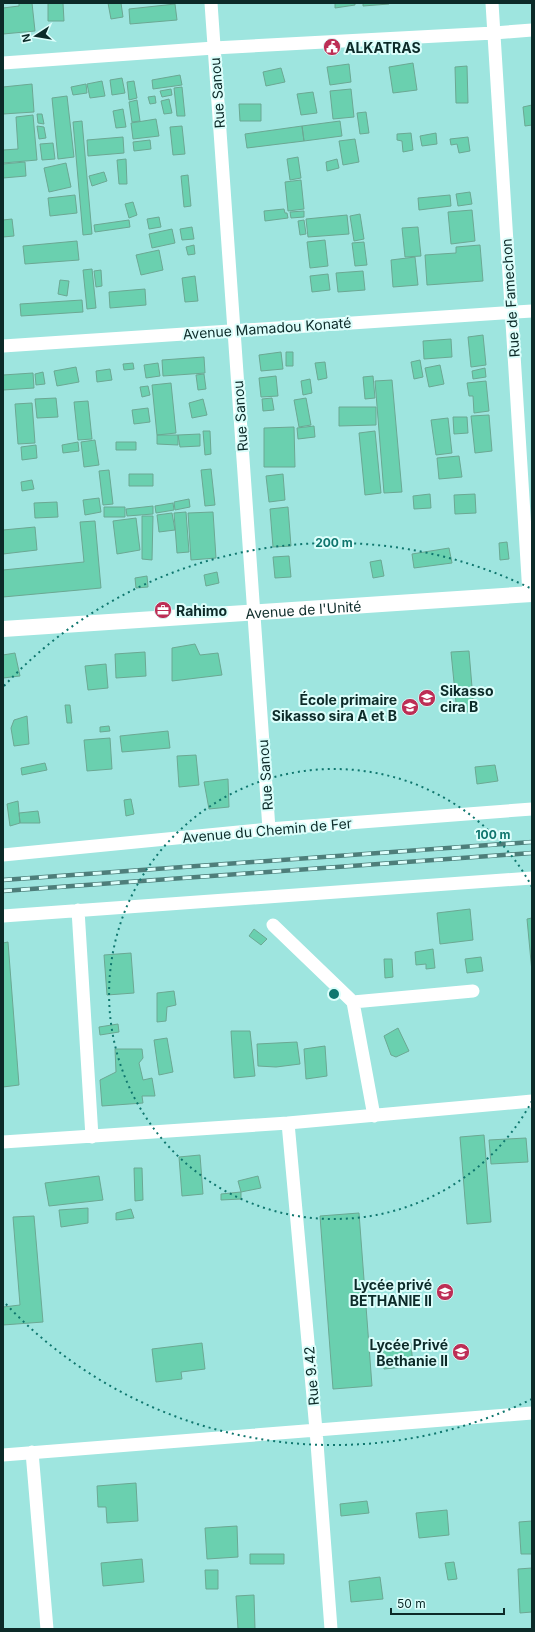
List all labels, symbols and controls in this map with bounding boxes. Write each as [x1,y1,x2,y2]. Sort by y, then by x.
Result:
north arrow [16,16,56,56]
text: N [18,33,34,44]
public building icon: ALKATRAS [322,37,342,57]
place label: ALKATRAS [345,39,421,56]
street label: Rue Sanou [206,57,228,129]
street label: Rue de Famechon [497,238,523,358]
street label: Avenue Mamadou Konaté [182,314,352,342]
street label: Rue Sanou [229,380,251,452]
text: 200 m [315,535,353,550]
street label: Avenue de l'Unité [245,597,362,621]
office icon: Rahimo [153,600,173,620]
place label: Rahimo [176,602,228,619]
place label: Sikasso cira B [440,682,494,715]
school or university icon: Sikasso cira B [417,688,437,708]
place label: École primaire Sikasso sira A et B [272,690,397,724]
school or university icon: École primaire Sikasso sira A et B [400,697,420,717]
street label: Rue Sanou [254,739,276,811]
street label: Avenue du Chemin de Fer [181,814,353,846]
text: 100 m [475,827,511,842]
centre of rings [327,987,341,1001]
place label: Lycée privé BETHANIE II [350,1276,432,1309]
school or university icon: Lycée privé BETHANIE II [435,1282,455,1302]
place label: Lycée Privé Bethanie II [369,1336,448,1369]
school or university icon: Lycée Privé Bethanie II [451,1342,471,1362]
street label: Rue 9.42 [300,1346,322,1406]
scale bar [391,1590,504,1616]
text: 50 m [397,1596,426,1611]

